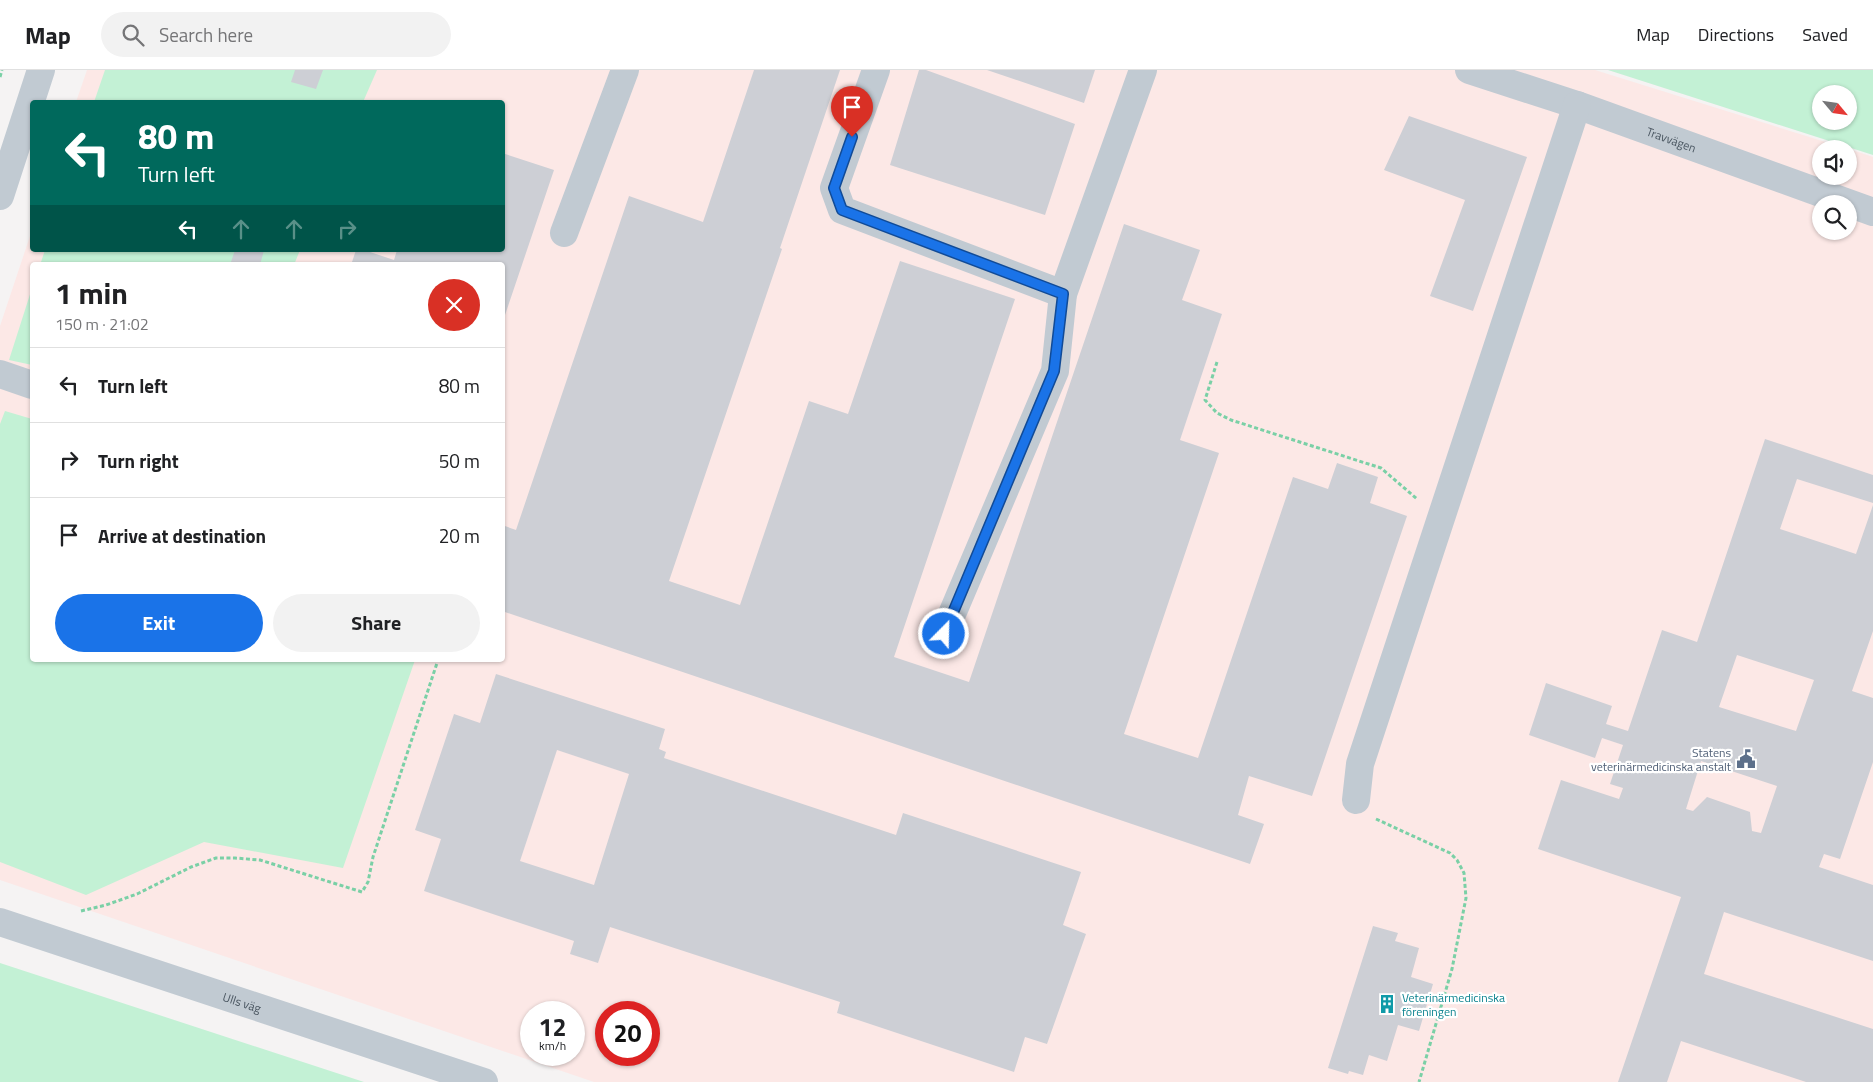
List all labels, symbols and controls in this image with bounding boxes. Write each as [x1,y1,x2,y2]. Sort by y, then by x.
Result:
search box [101,12,451,57]
text: Map [25,17,71,53]
text: Search here [159,20,253,49]
icon: search [119,21,147,49]
text: Map [1636,21,1670,48]
text: Directions [1698,21,1774,48]
text: Saved [1802,21,1848,48]
north arrow [1812,85,1858,130]
map controls [1812,85,1857,240]
pin [831,86,873,137]
icon: arrive [838,93,866,121]
text: 80 m [138,109,214,163]
icon: left [55,120,120,185]
street label: Travvägen [1644,121,1699,157]
button: sound [1812,140,1857,185]
text: Turn left [138,157,215,191]
button: search [1812,195,1857,240]
icon: left [174,215,202,243]
icon: ahead [227,215,255,243]
icon: ahead [280,215,308,243]
icon: right [333,215,361,243]
text: 1 min [55,270,128,316]
button: close [428,279,480,331]
text: 150 m · 21:02 [55,312,149,336]
icon: left [55,371,83,399]
text: Turn left [98,371,168,400]
text: 80 m [439,371,480,400]
icon: right [55,446,83,474]
text: Turn right [98,446,179,475]
text: 50 m [439,446,480,475]
icon: arrive [55,521,83,549]
text: Arrive at destination [98,521,266,550]
text: 20 m [439,521,480,550]
button: Exit [55,594,263,652]
button: Share [273,594,480,652]
position arrow [917,607,969,659]
place label: Statens veterinärmedicinska anstalt [1591,743,1732,776]
public building icon: Statens veterinärmedicinska anstalt [1735,748,1757,770]
street label: Ulls väg [220,987,264,1017]
place label: Veterinärmedicinska föreningen [1402,988,1505,1021]
building icon: Veterinärmedicinska föreningen [1376,993,1398,1015]
speed limit sign: 20 [595,1001,660,1066]
text: 12 [538,1008,567,1046]
text: km/h [539,1036,566,1055]

